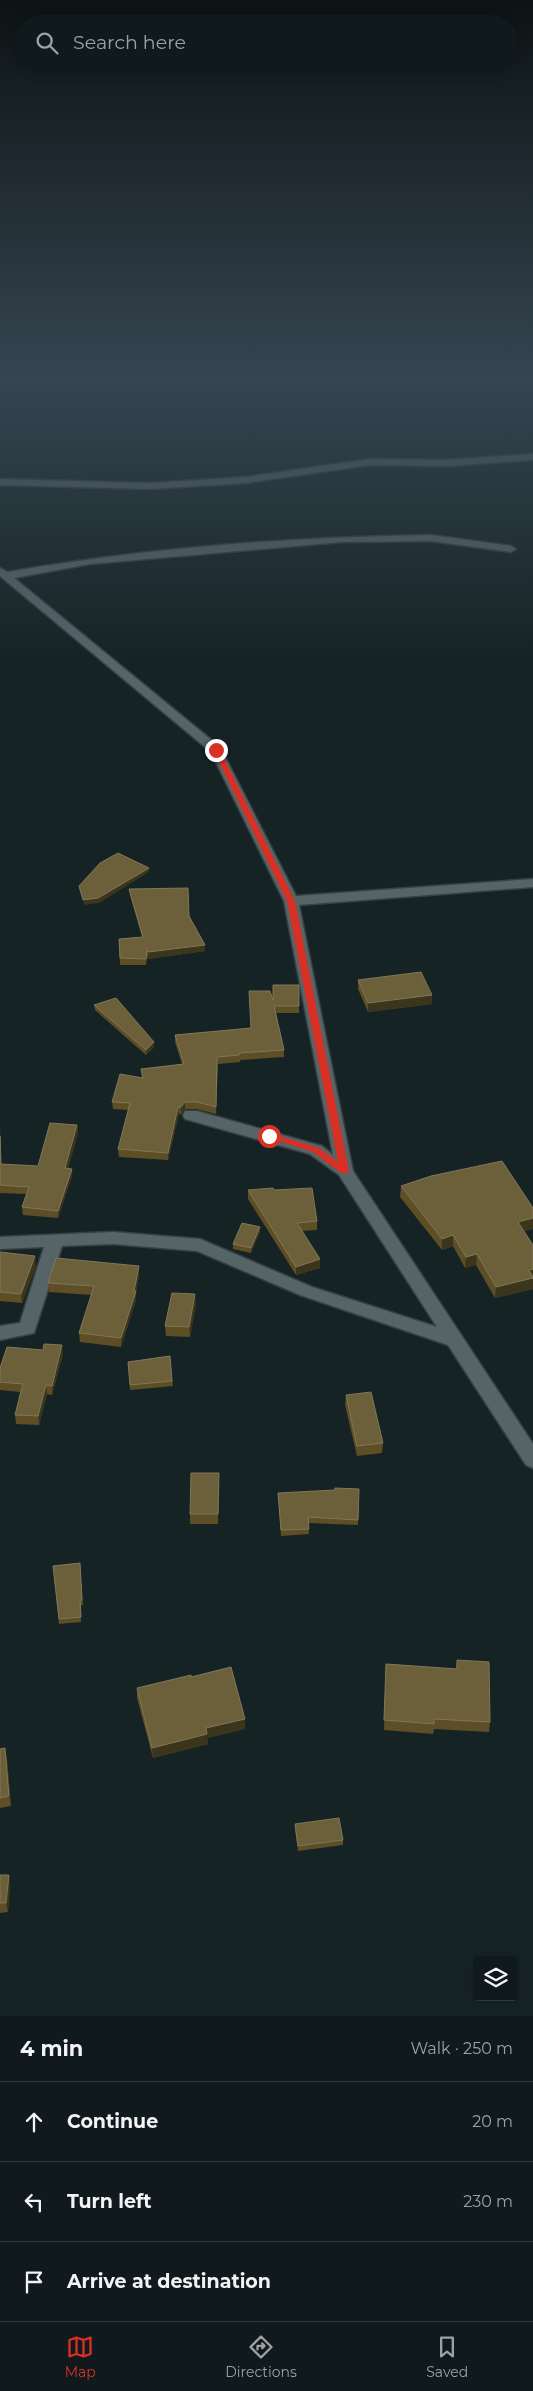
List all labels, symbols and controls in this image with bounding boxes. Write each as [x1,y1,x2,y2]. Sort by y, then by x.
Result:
search box [15,15,518,70]
icon: search [33,29,61,57]
text: Search here [73,31,186,54]
route end [205,739,228,762]
route start [258,1125,281,1148]
map controls [473,1956,518,2001]
button: layers [473,1956,518,2001]
text: 4 min [20,2036,83,2061]
text: Walk · 250 m [410,2039,513,2058]
icon: ahead [20,2108,48,2136]
text: Continue [67,2110,158,2133]
text: 20 m [472,2112,513,2131]
icon: left [20,2188,48,2216]
text: Turn left [67,2190,152,2213]
text: 230 m [463,2192,513,2211]
icon: arrive [20,2268,48,2296]
text: Arrive at destination [67,2270,271,2293]
tab: Map [65,2333,96,2381]
tab: Directions [225,2333,297,2381]
tab: Saved [426,2333,468,2381]

